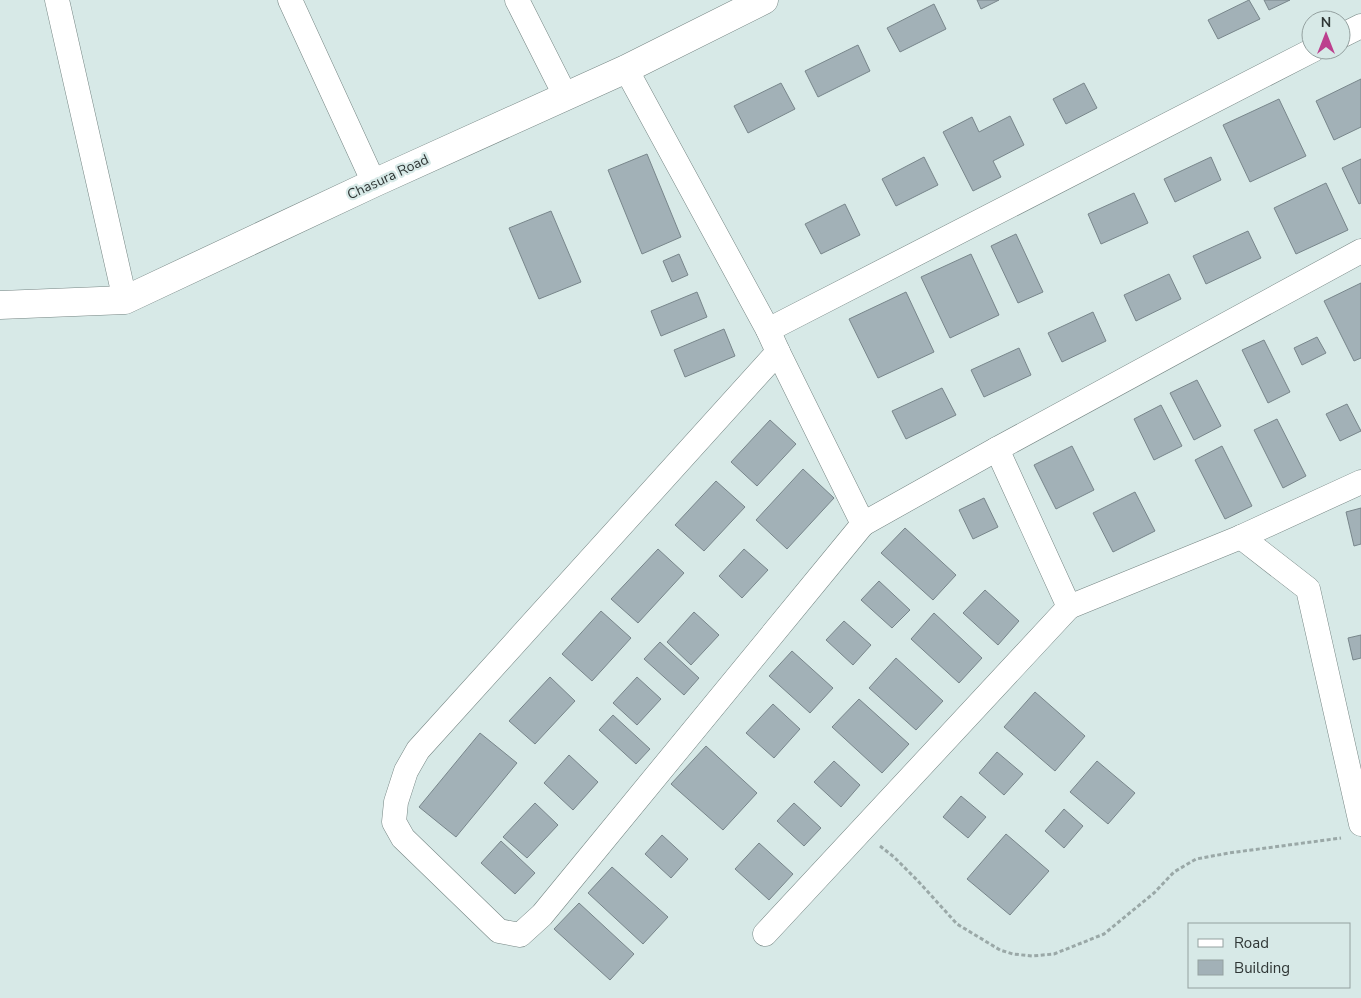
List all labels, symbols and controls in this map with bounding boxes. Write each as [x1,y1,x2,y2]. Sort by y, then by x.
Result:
north arrow [1301,10,1351,60]
text: N [1321,13,1331,32]
street label: Chasura Road [344,150,432,204]
legend [1188,923,1351,988]
text: Road [1234,933,1269,953]
text: Building [1234,958,1290,978]

